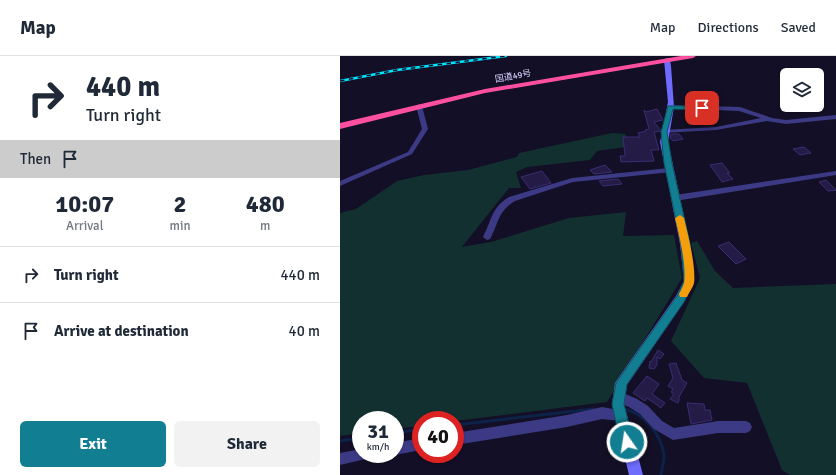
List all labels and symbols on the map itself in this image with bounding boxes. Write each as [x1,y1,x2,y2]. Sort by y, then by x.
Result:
street label: 国道49号 [494,68,532,85]
pin [685,91,719,125]
speed limit sign: 40 [412,411,464,463]
position arrow [606,421,648,463]

